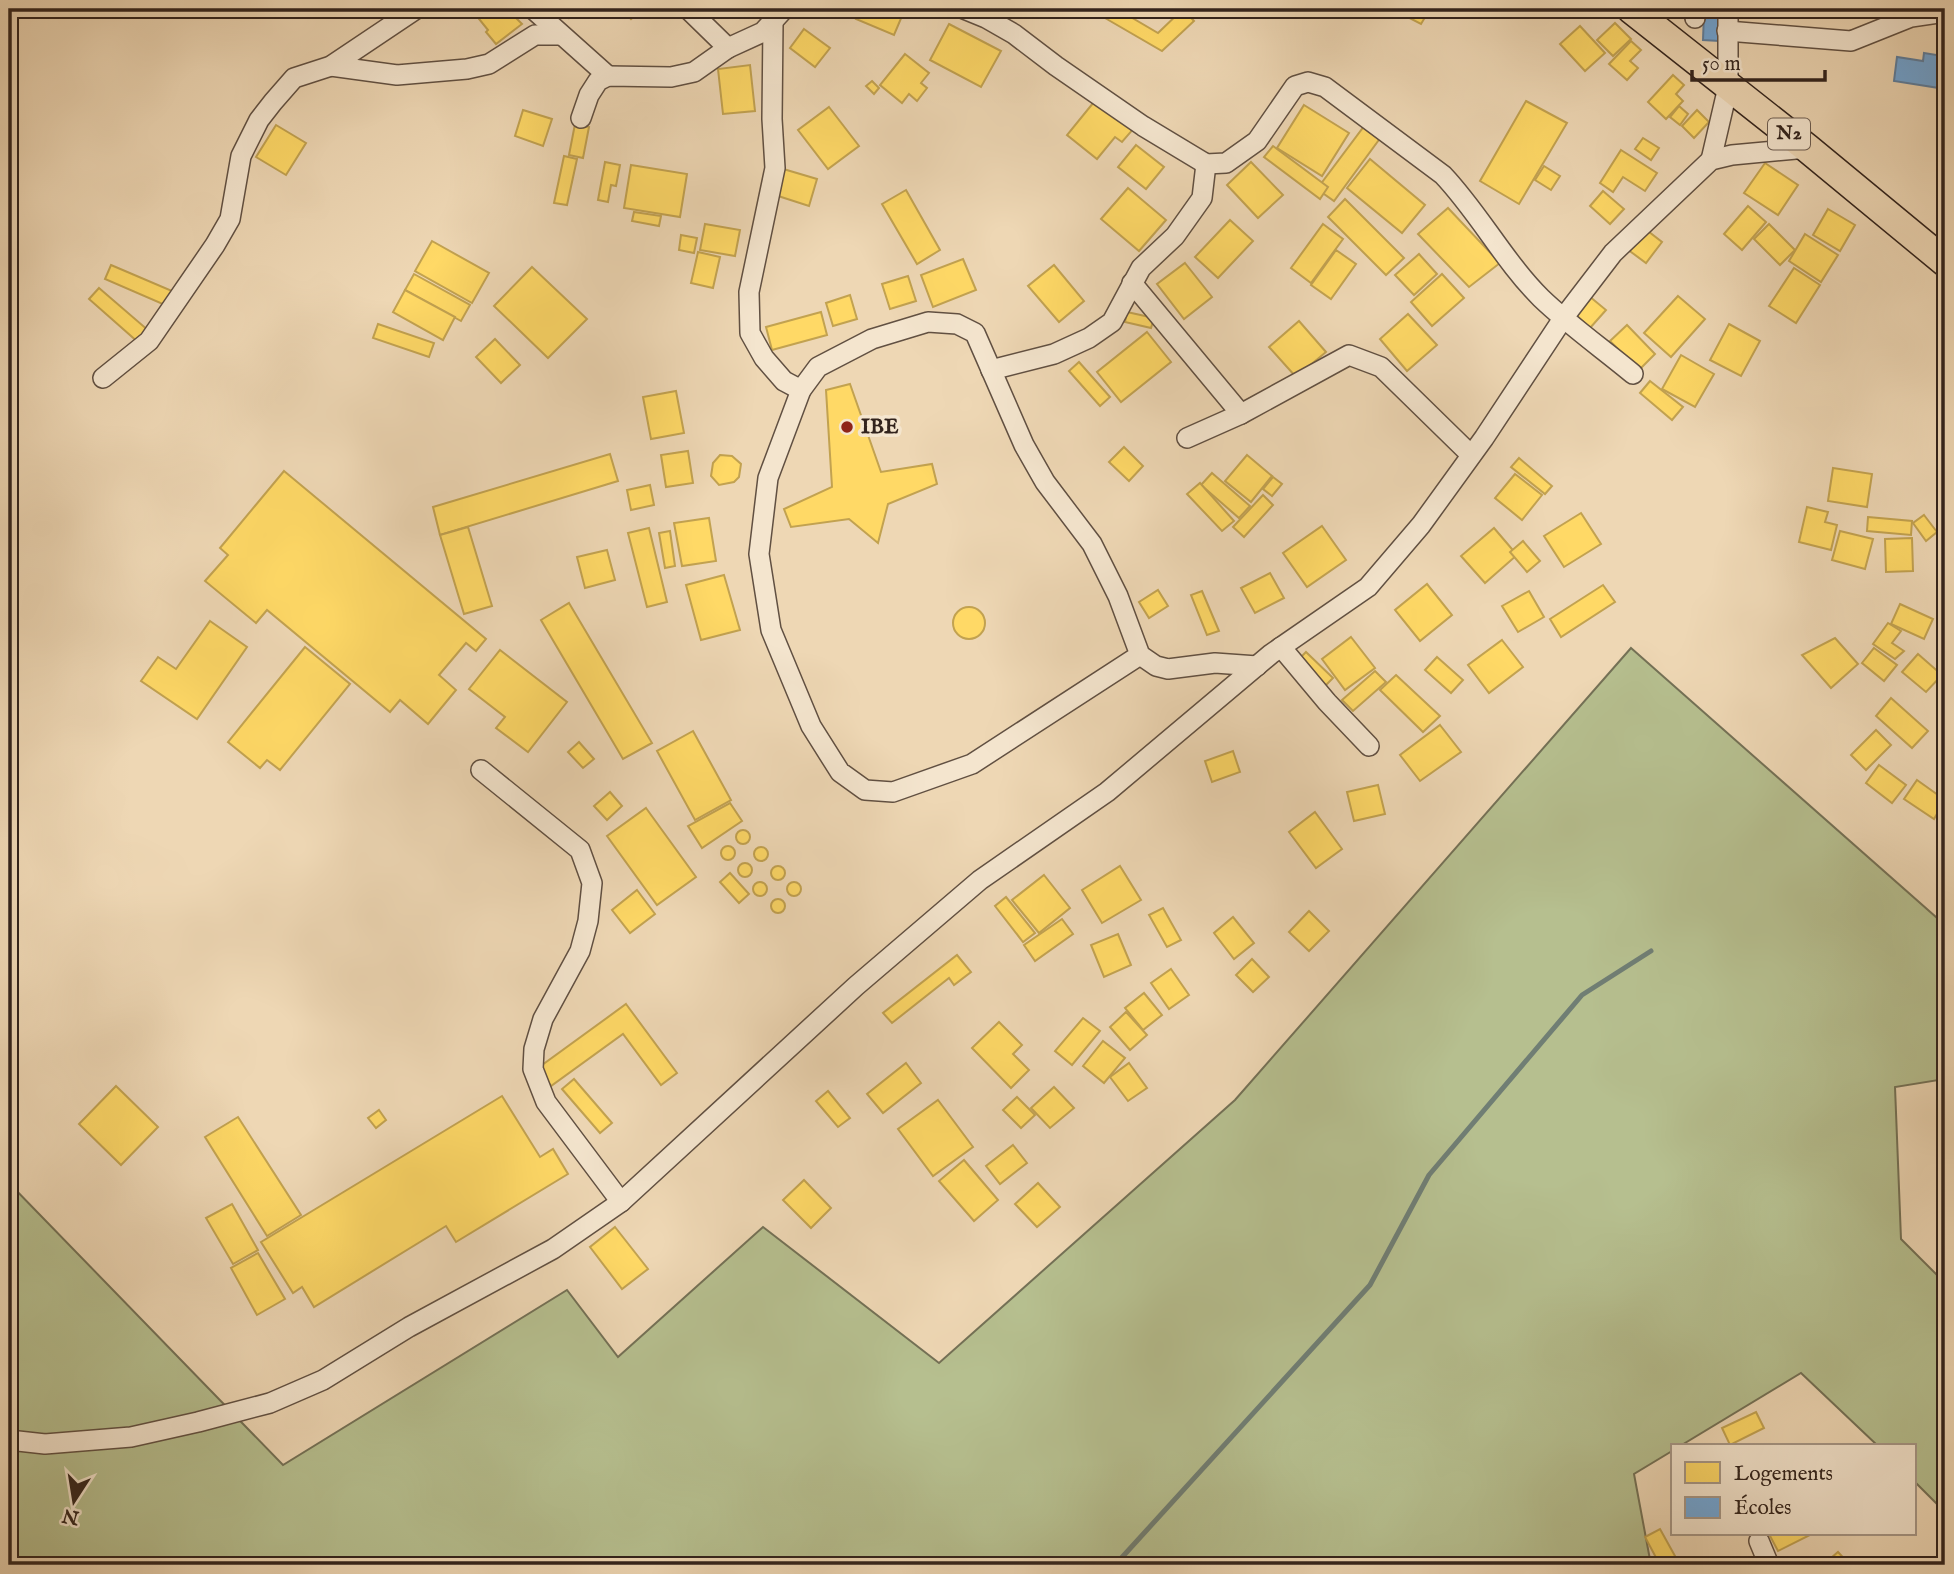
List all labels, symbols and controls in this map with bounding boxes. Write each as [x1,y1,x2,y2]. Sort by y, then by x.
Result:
scale bar [1692,38,1825,82]
text: 50 m [1702,51,1741,78]
road number: N2 [1768,118,1810,150]
place label: IBE [861,414,899,441]
marker: IBE [839,419,855,435]
legend [1671,1444,1916,1536]
text: Logements [1734,1461,1833,1488]
north arrow [38,1466,108,1536]
text: Écoles [1734,1494,1791,1522]
text: N [60,1502,82,1529]

